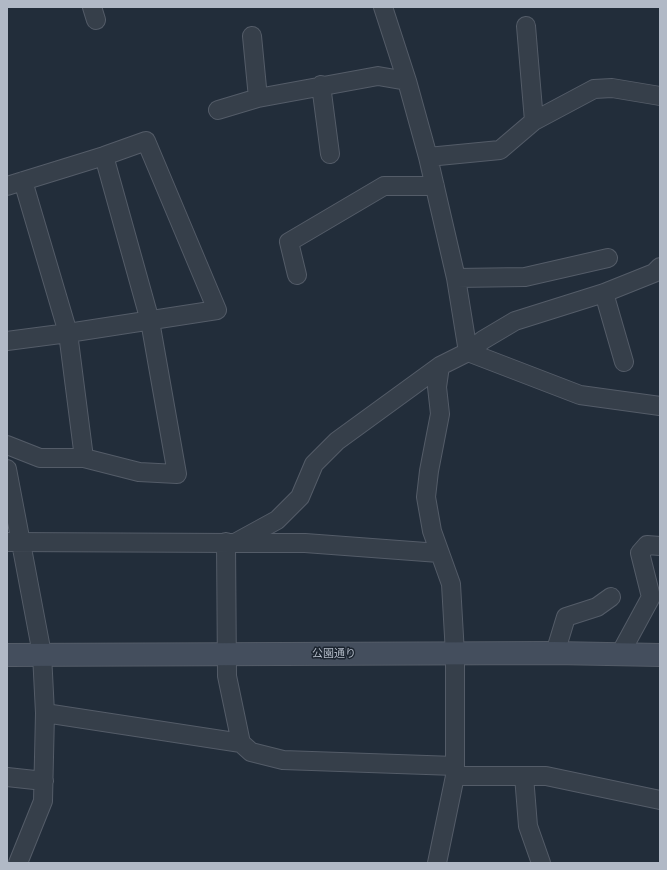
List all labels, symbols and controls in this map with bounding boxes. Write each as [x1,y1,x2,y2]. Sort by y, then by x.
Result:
street label: 公園通り [312,647,356,661]

